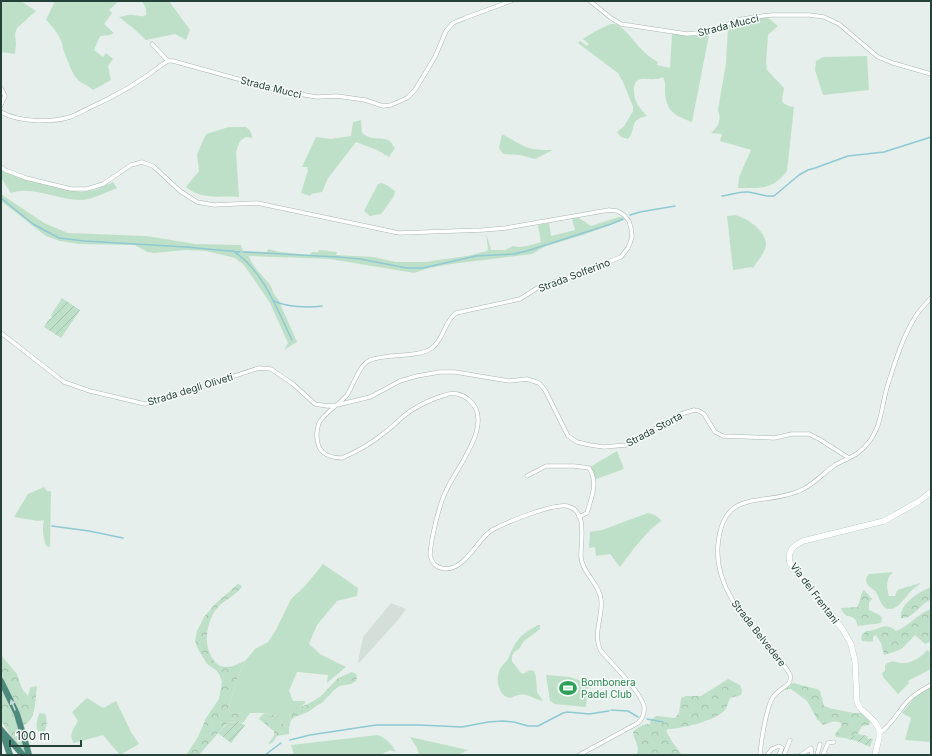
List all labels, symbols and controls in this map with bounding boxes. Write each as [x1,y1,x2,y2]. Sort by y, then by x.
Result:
street label: Strada Mucci [696,12,760,38]
street label: Strada Mucci [239,74,303,100]
street label: Strada Solferino [536,256,612,294]
street label: Strada degli Oliveti [146,370,234,408]
street label: Strada Storta [624,409,684,449]
street label: Via dei Frentani [788,560,842,626]
street label: Strada Belvedere [729,597,789,669]
place label: Bombonera Padel Club [581,676,636,700]
sports icon: Bombonera Padel Club [558,678,578,698]
one-way arrow [9,698,15,710]
scale bar [10,722,81,748]
text: 100 m [16,728,50,743]

